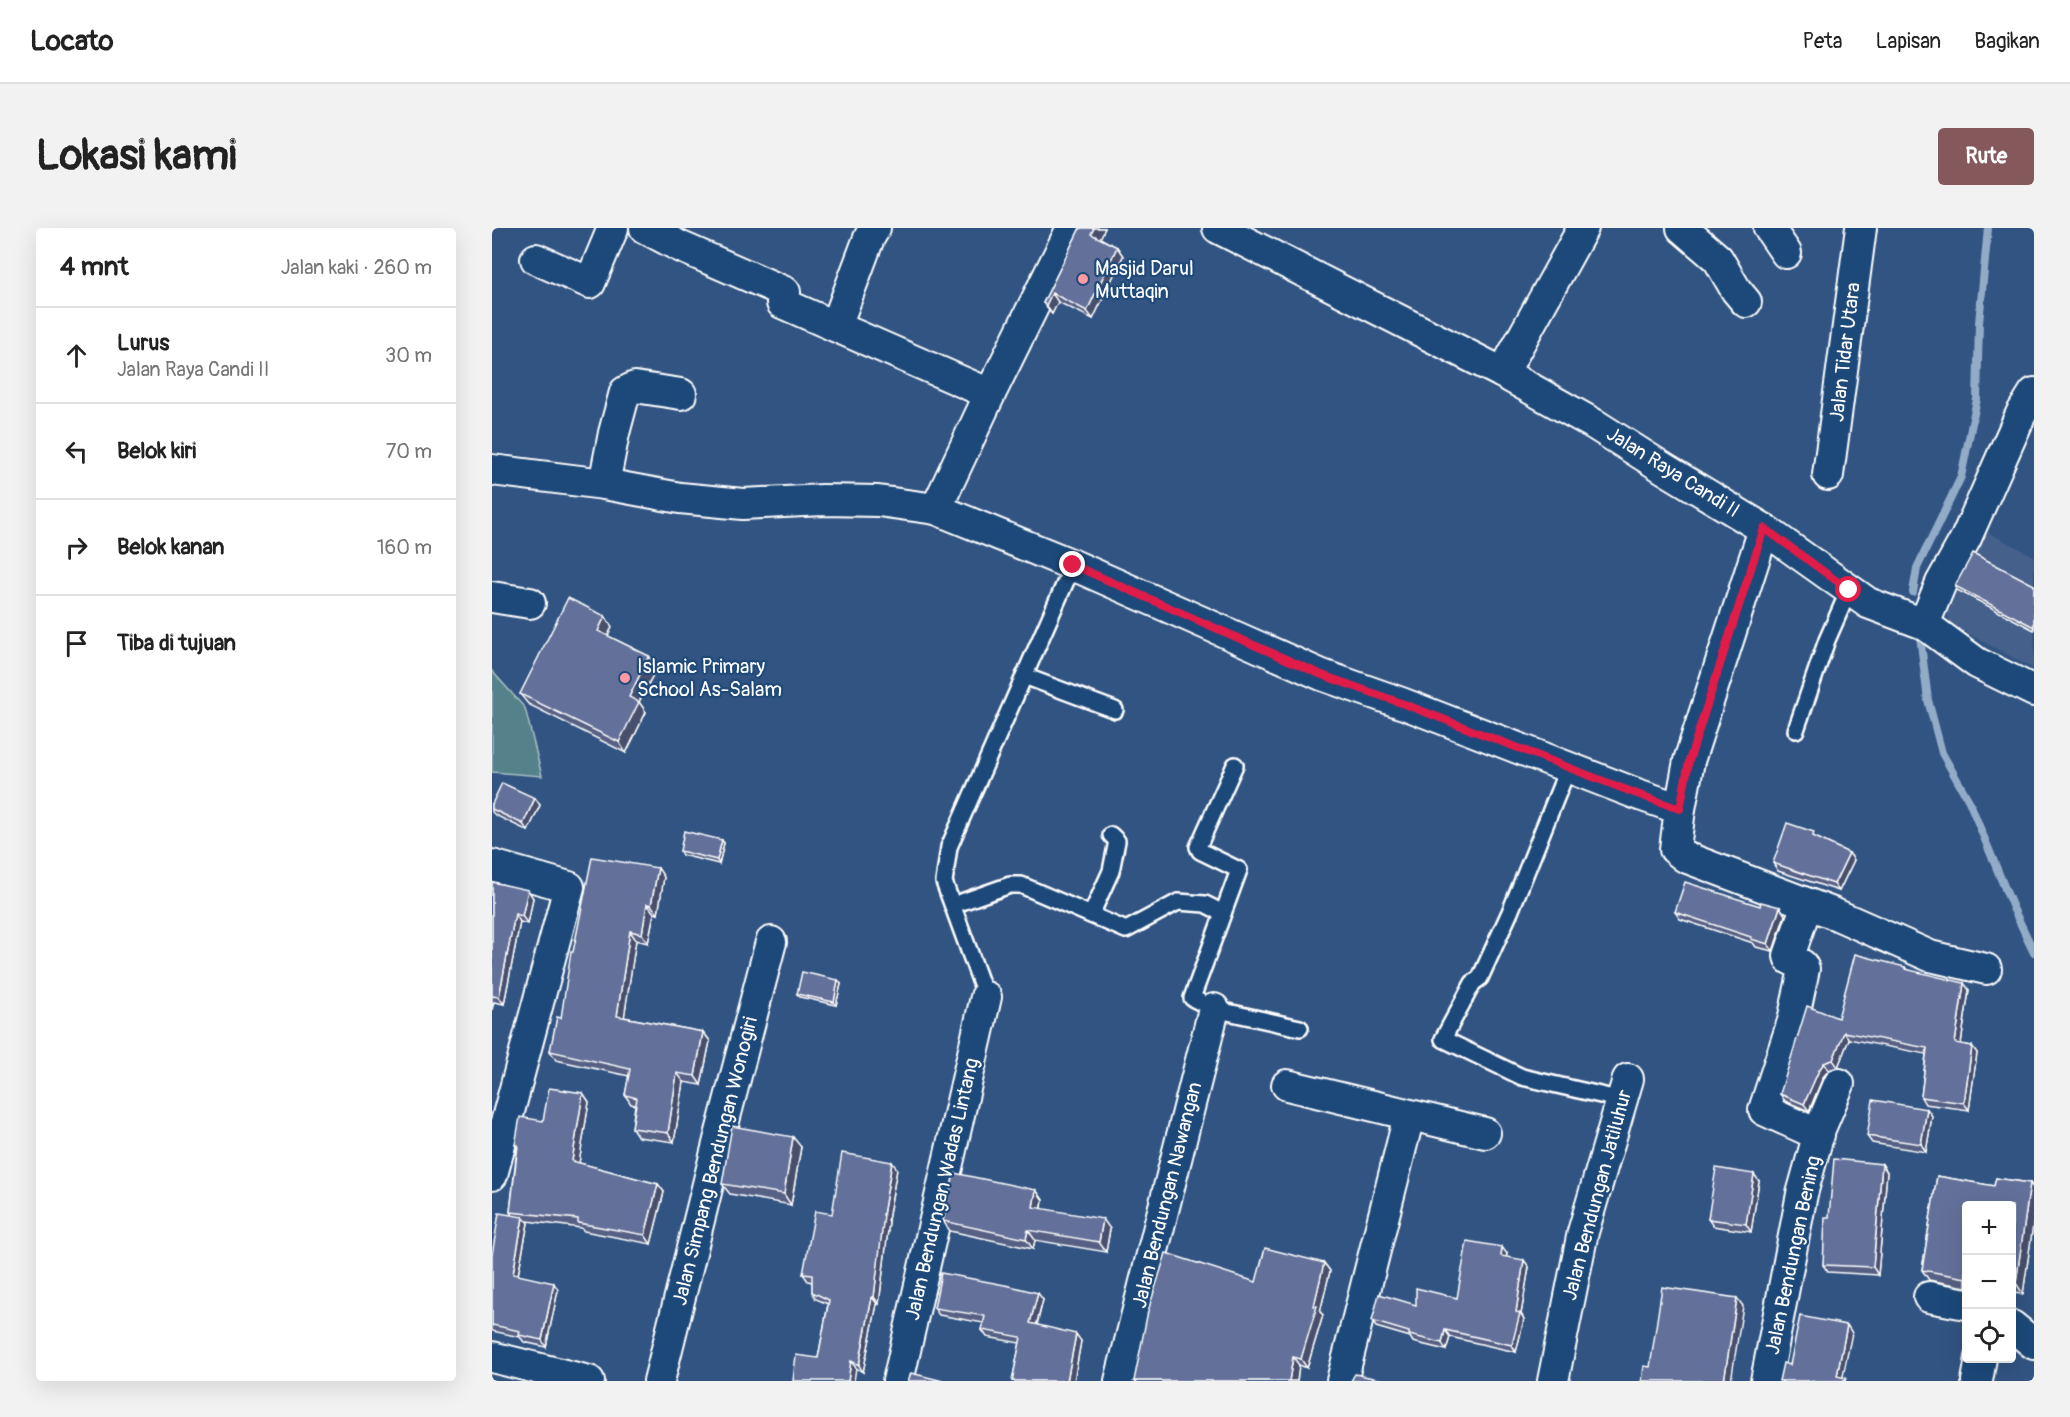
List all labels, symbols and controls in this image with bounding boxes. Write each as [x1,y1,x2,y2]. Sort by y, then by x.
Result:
text: Locato [30,24,114,59]
text: Peta [1802,28,1843,55]
text: Lapisan [1876,28,1941,55]
text: Bagikan [1974,28,2040,55]
button: Rute [1938,128,2034,185]
text: Lokasi kami [36,130,236,182]
text: 4 mnt [60,251,129,283]
text: Jalan kaki · 260 m [281,255,432,280]
place label: Masjid Darul Muttaqin [1095,256,1194,304]
marker: Masjid Darul Muttaqin [1076,272,1090,286]
street label: Jalan Tidar Utara [1824,281,1866,423]
text: Lurus [117,329,169,357]
icon: ahead [60,339,93,372]
text: 30 m [385,343,432,368]
text: Jalan Raya Candi II [117,357,269,382]
street label: Jalan Raya Candi II [1602,421,1744,523]
icon: left [60,435,93,468]
text: Belok kiri [117,437,196,465]
text: 70 m [386,439,432,464]
icon: right [60,531,93,564]
text: Belok kanan [117,533,225,561]
text: 160 m [377,535,432,560]
route end [1059,551,1085,577]
route start [1835,576,1861,602]
icon: arrive [60,627,93,660]
text: Tiba di tujuan [117,629,236,657]
place label: Islamic Primary School As-Salam [637,654,782,702]
marker: Islamic Primary School As-Salam [618,671,632,685]
street label: Jalan Simpang Bendungan Wonogiri [667,1014,763,1308]
street label: Jalan Bendungan Wadas Lintang [900,1055,984,1323]
street label: Jalan Bendungan Nawangan [1127,1079,1207,1311]
street label: Jalan Bendungan Jatiluhur [1557,1087,1637,1303]
street label: Jalan Bendungan Bening [1760,1153,1826,1357]
map controls [1962,1201,2016,1363]
button: + [1962,1201,2016,1255]
button: − [1962,1255,2016,1309]
button: locate [1962,1309,2016,1363]

